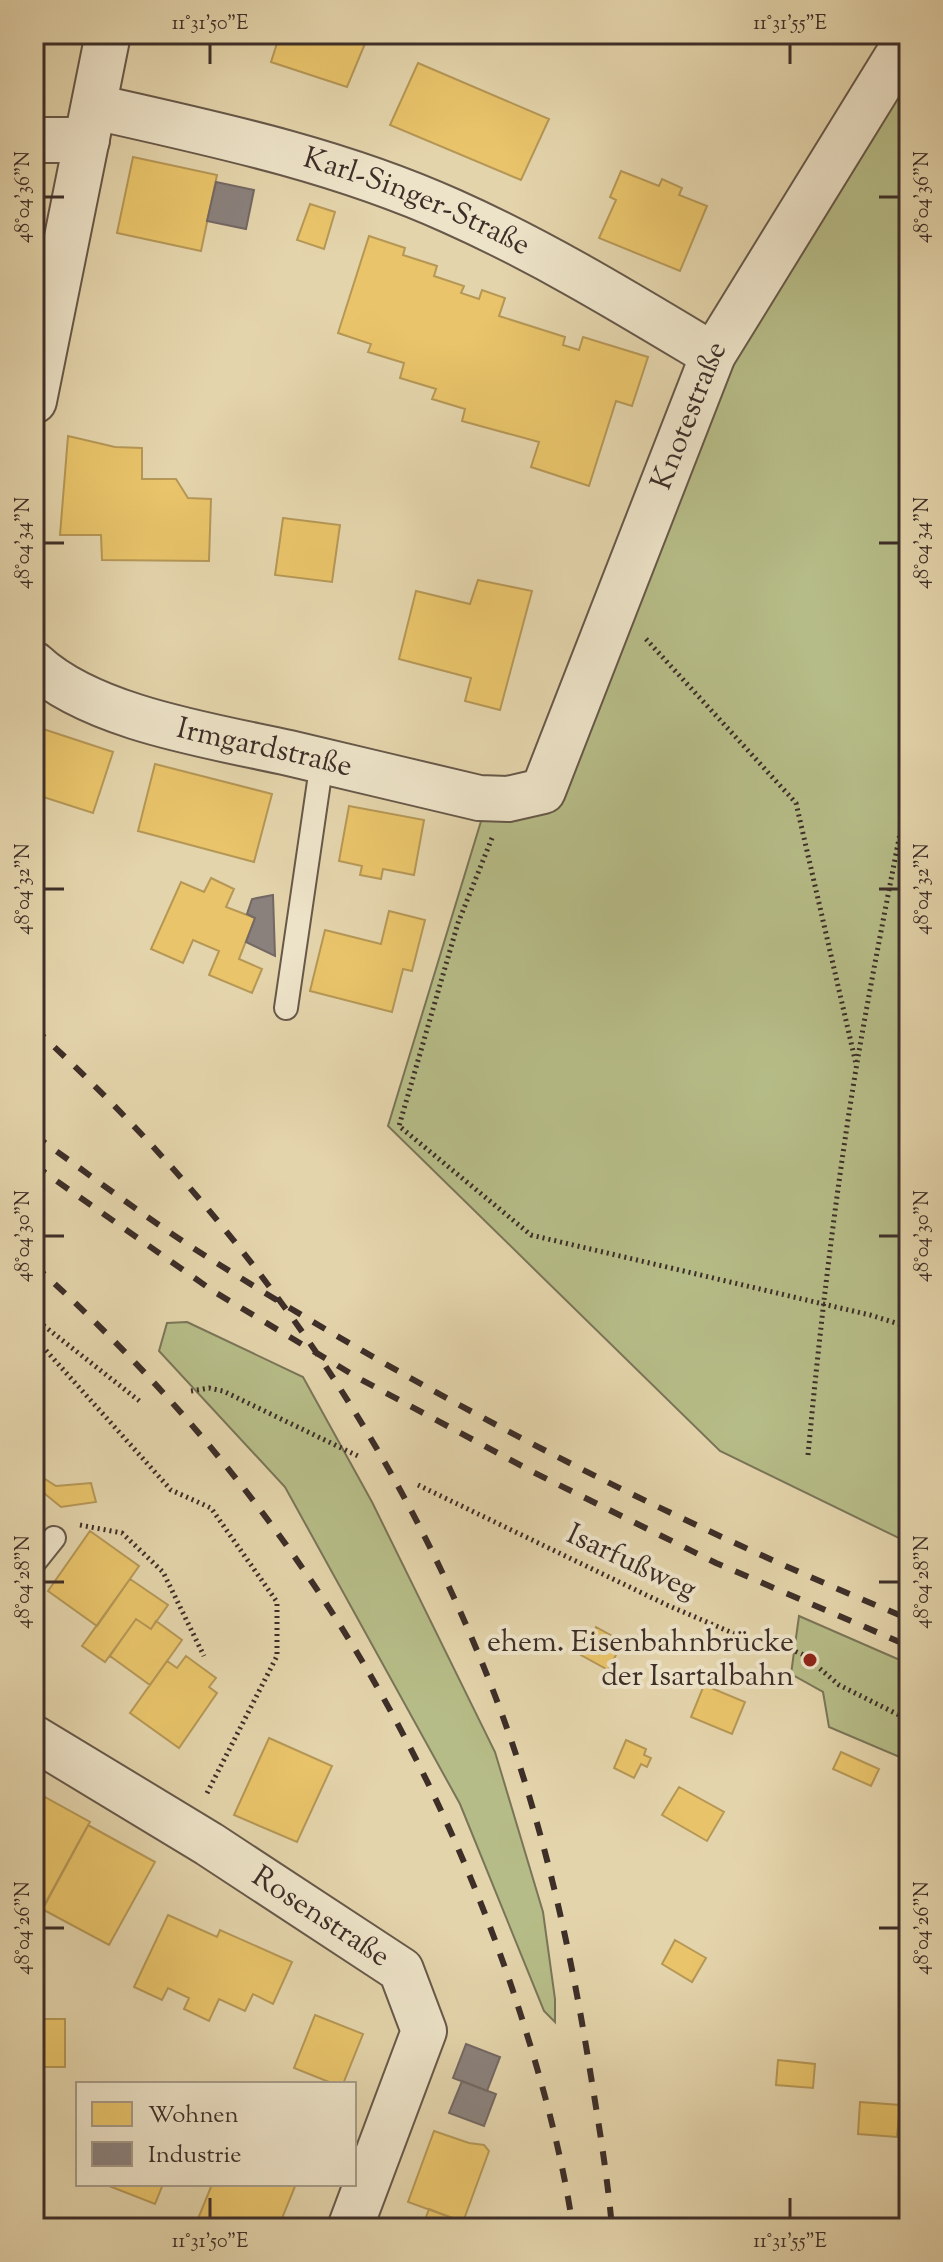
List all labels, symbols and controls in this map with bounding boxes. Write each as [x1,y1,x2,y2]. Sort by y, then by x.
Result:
text: 11°31'50"E [172,10,248,39]
text: 11°31'55"E [753,10,827,39]
street label: Karl-Singer-Straße [298,137,537,267]
text: 48°04'36"N [10,151,39,243]
text: 48°04'36"N [909,151,938,243]
street label: Knotestraße [641,333,738,496]
text: 48°04'34"N [10,497,39,589]
text: 48°04'34"N [909,497,938,589]
street label: Irmgardstraße [172,708,357,789]
text: 48°04'32"N [10,843,39,935]
text: 48°04'32"N [909,843,938,935]
text: 48°04'30"N [10,1190,39,1282]
text: 48°04'30"N [909,1190,938,1282]
street label: Isarfußweg [559,1514,703,1612]
text: 48°04'28"N [10,1535,39,1629]
text: 48°04'28"N [909,1535,938,1629]
place label: ehem. Eisenbahnbrücke der Isartalbahn [487,1622,794,1699]
marker: ehem. Eisenbahnbrücke der Isartalbahn [801,1651,819,1669]
street label: Rosenstraße [243,1856,398,1978]
text: 48°04'26"N [10,1881,39,1975]
text: 48°04'26"N [909,1881,938,1975]
legend [76,2082,356,2186]
text: Wohnen [148,2099,239,2133]
text: Industrie [148,2139,241,2173]
text: 11°31'50"E [172,2228,248,2257]
text: 11°31'55"E [753,2228,827,2257]

